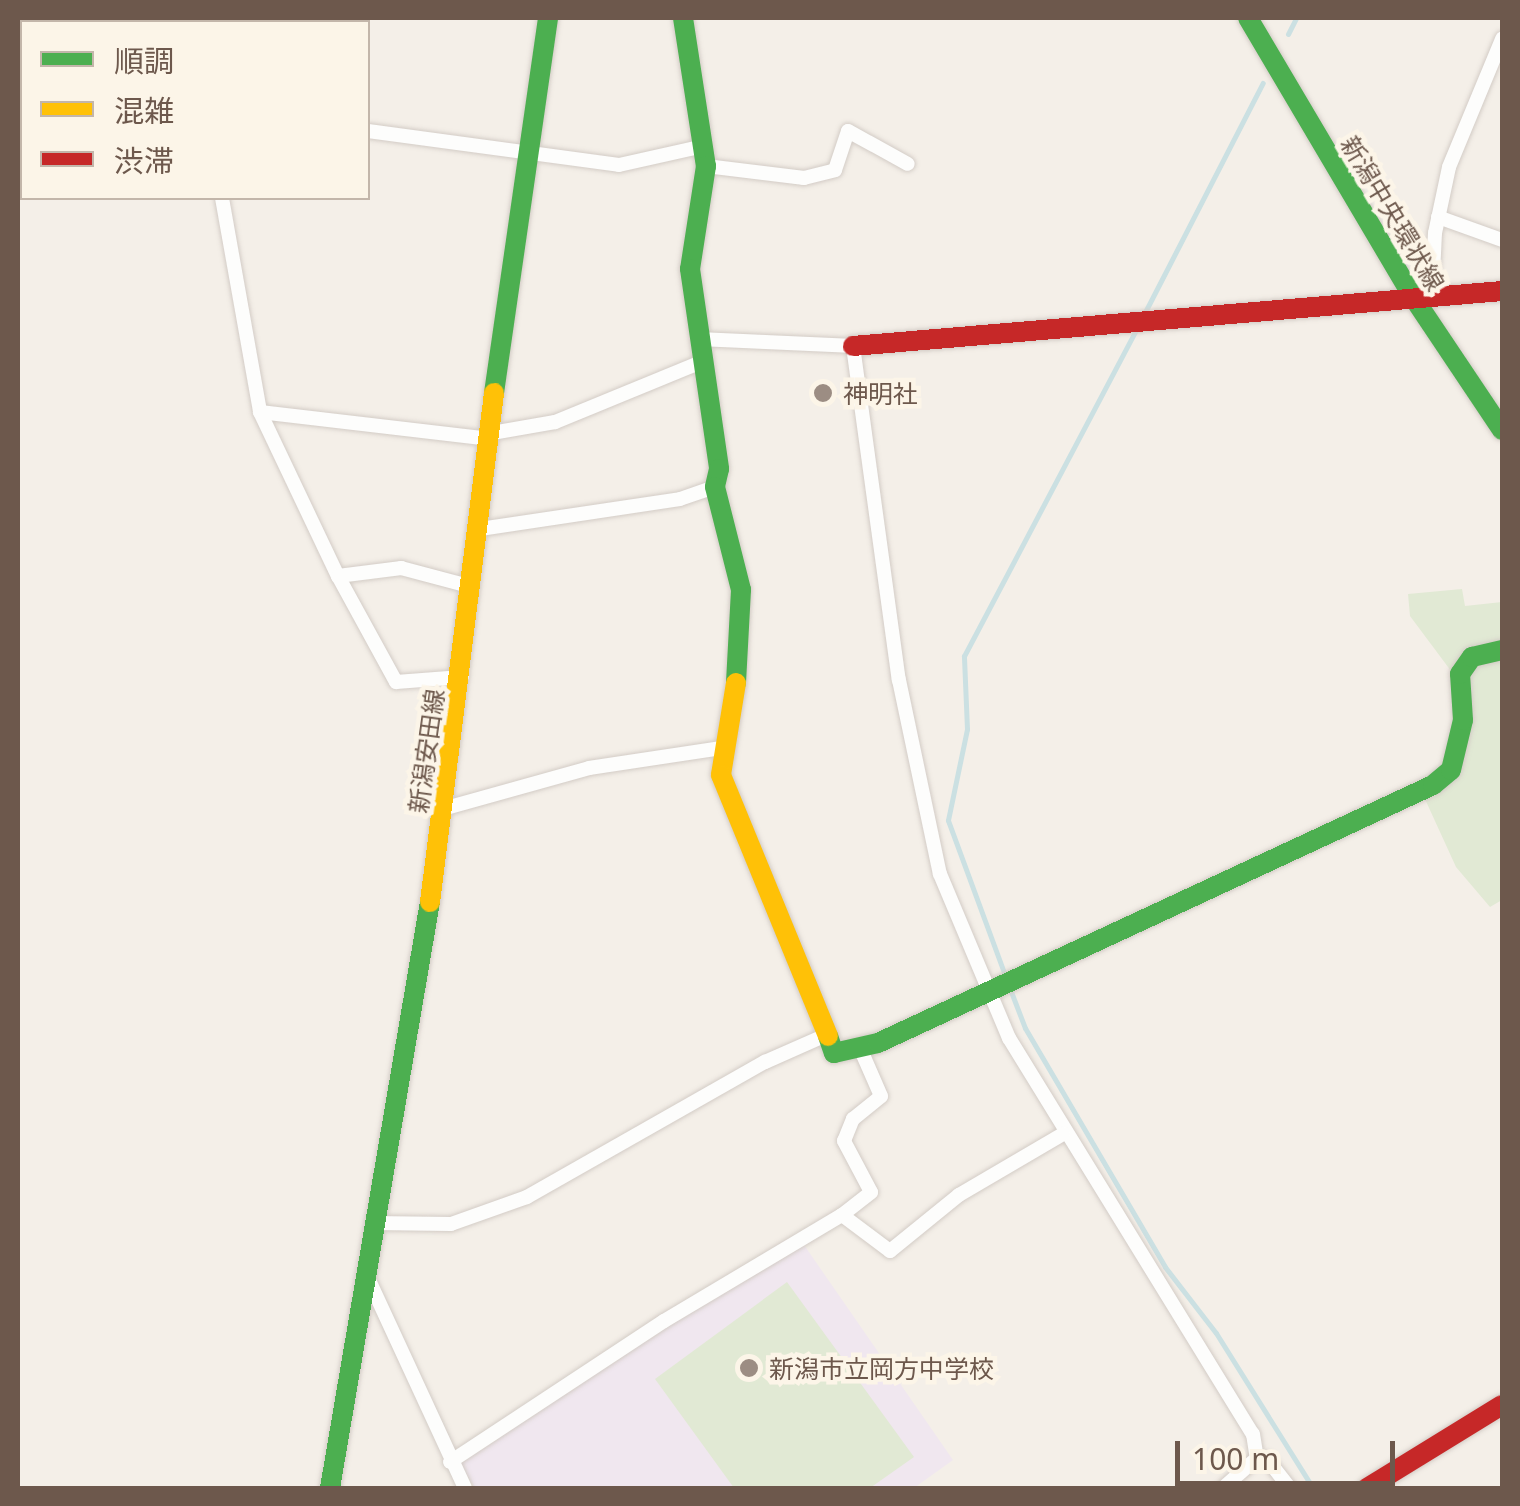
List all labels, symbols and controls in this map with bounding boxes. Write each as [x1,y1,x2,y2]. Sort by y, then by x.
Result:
legend [20,20,370,200]
text: 順調 [114,40,174,81]
text: 混雑 [114,90,174,131]
street label: 新潟中央環状線 [1335,130,1451,296]
text: 渋滞 [114,140,174,181]
place label: 神明社 [843,378,918,408]
marker: 神明社 [812,382,834,404]
street label: 新潟安田線 [402,687,450,815]
place label: 新潟市立岡方中学校 [769,1353,994,1383]
marker: 新潟市立岡方中学校 [738,1357,760,1379]
scale bar [1180,1421,1400,1483]
text: 100 m [1192,1438,1279,1479]

